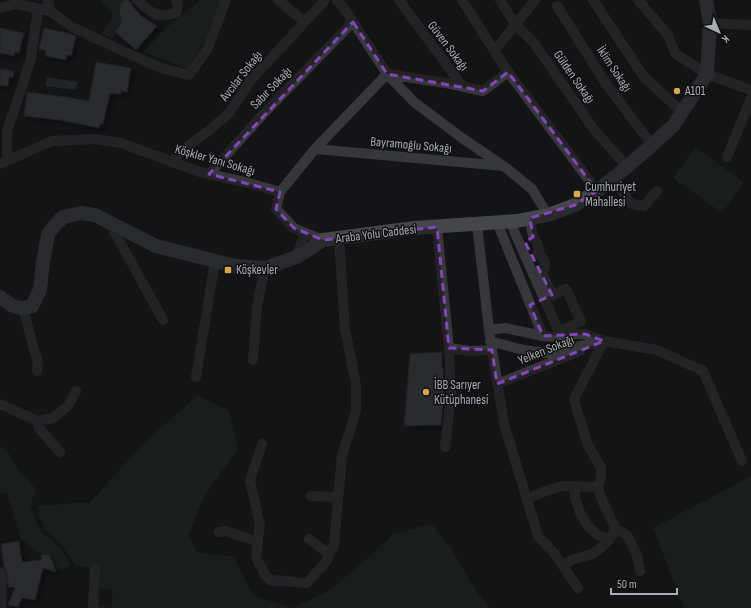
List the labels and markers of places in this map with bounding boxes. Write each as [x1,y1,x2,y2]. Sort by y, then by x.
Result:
place label: A101 [684,83,706,99]
marker: A101 [672,86,682,96]
place label: Cumhuriyet Mahallesi [585,179,636,210]
marker: Cumhuriyet Mahallesi [572,189,582,199]
place label: Köşkevler [236,262,278,278]
marker: Köşkevler [223,265,233,275]
place label: İBB Sarıyer Kütüphanesi [434,376,488,408]
marker: İBB Sarıyer Kütüphanesi [421,387,431,397]

